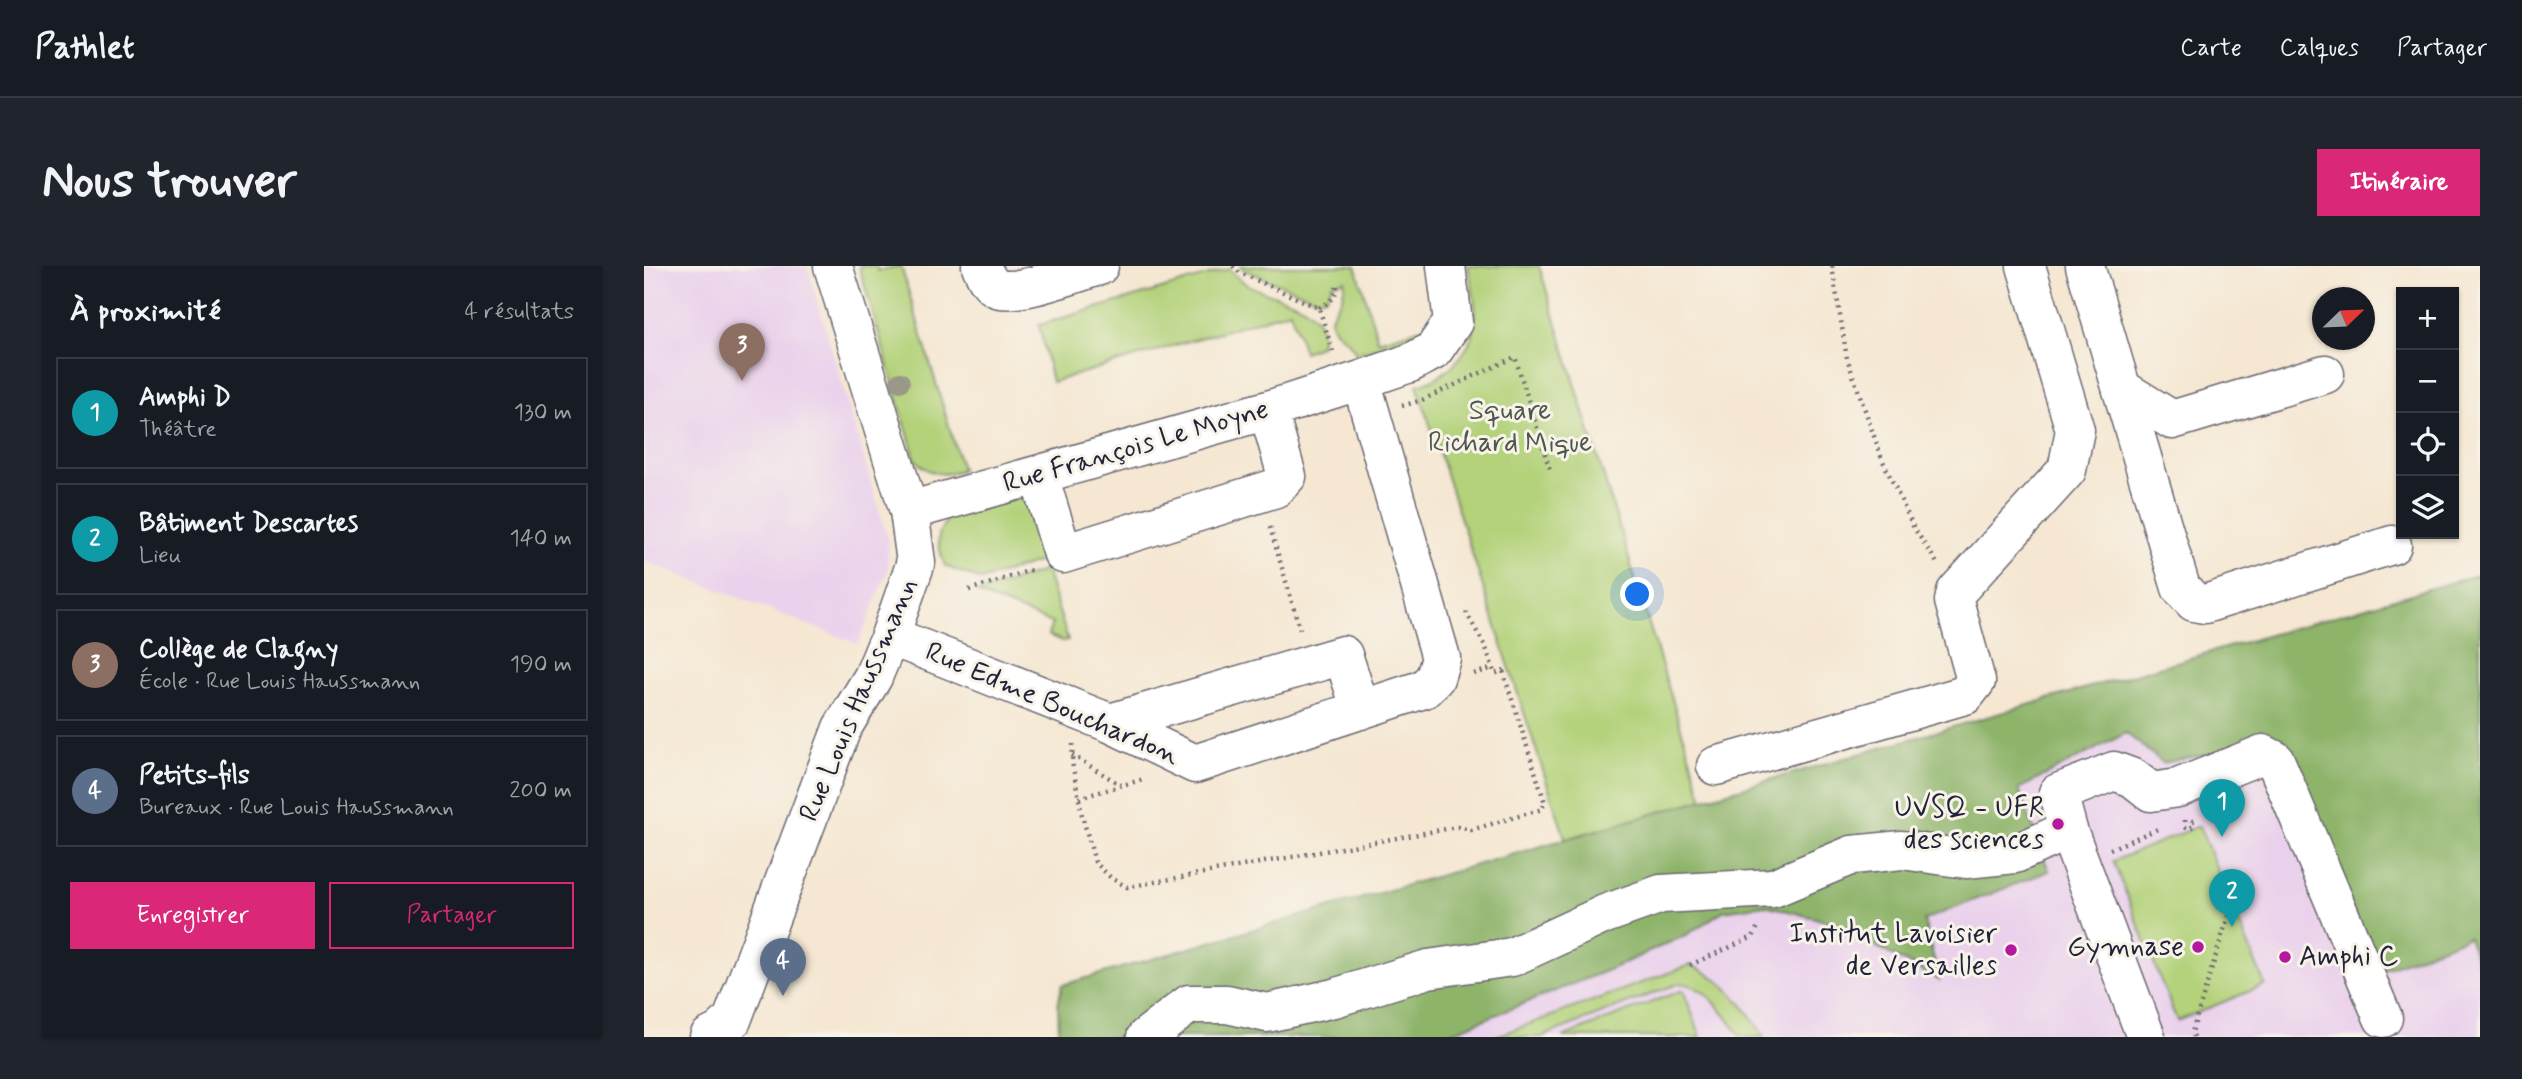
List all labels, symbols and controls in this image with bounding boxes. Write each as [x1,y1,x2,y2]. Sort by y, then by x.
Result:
text: Pathlet [35,26,135,70]
text: Carte [2180,33,2242,64]
text: Calques [2280,33,2359,64]
text: Partager [2397,33,2487,64]
button: Itinéraire [2317,149,2480,216]
text: Nous trouver [42,150,297,215]
north arrow [2312,287,2375,350]
map controls [2396,287,2459,539]
button: + [2396,287,2459,350]
text: À proximité [70,292,221,331]
text: 4 résultats [464,297,574,327]
pin: 3 [719,323,765,381]
button: − [2396,350,2459,413]
text: Amphi D [139,381,231,415]
street label: Rue François Le Moyne [999,391,1273,503]
park label: Square Richard Mique [1428,393,1592,462]
text: 1 [90,398,100,428]
text: 130 m [514,398,572,428]
button: locate [2396,413,2459,476]
text: Théâtre [139,415,217,445]
button: layers [2396,476,2459,539]
text: Bâtiment Descartes [139,507,358,541]
text: 2 [89,524,101,554]
text: 140 m [509,524,572,554]
text: Lieu [139,541,181,571]
street label: Rue Louis Haussmann [791,573,927,827]
your location [1620,577,1654,611]
text: Collège de Clagny [139,633,338,667]
street label: Rue Edme Bouchardon [919,634,1185,774]
text: 3 [90,650,100,680]
text: 190 m [510,650,572,680]
text: École · Rue Louis Haussmann [139,667,420,697]
text: Petits-fils [139,759,250,793]
text: 4 [88,776,102,806]
text: 200 m [509,776,572,806]
pin: 1 [2199,779,2245,837]
place label: UVSQ - UFR des sciences [1895,790,2044,859]
text: Bureaux · Rue Louis Haussmann [139,793,454,823]
marker: UVSQ - UFR des sciences [2050,816,2066,832]
pin: 2 [2209,869,2255,927]
button: Enregistrer [70,882,315,949]
button: Partager [329,882,574,949]
place label: Institut Lavoisier de Versailles [1789,916,1997,985]
place label: Gymnase [2067,929,2184,966]
pin: 4 [760,938,806,996]
marker: Gymnase [2190,939,2206,955]
place label: Amphi C [2299,939,2399,976]
marker: Institut Lavoisier de Versailles [2003,942,2019,958]
marker: Amphi C [2277,949,2293,965]

